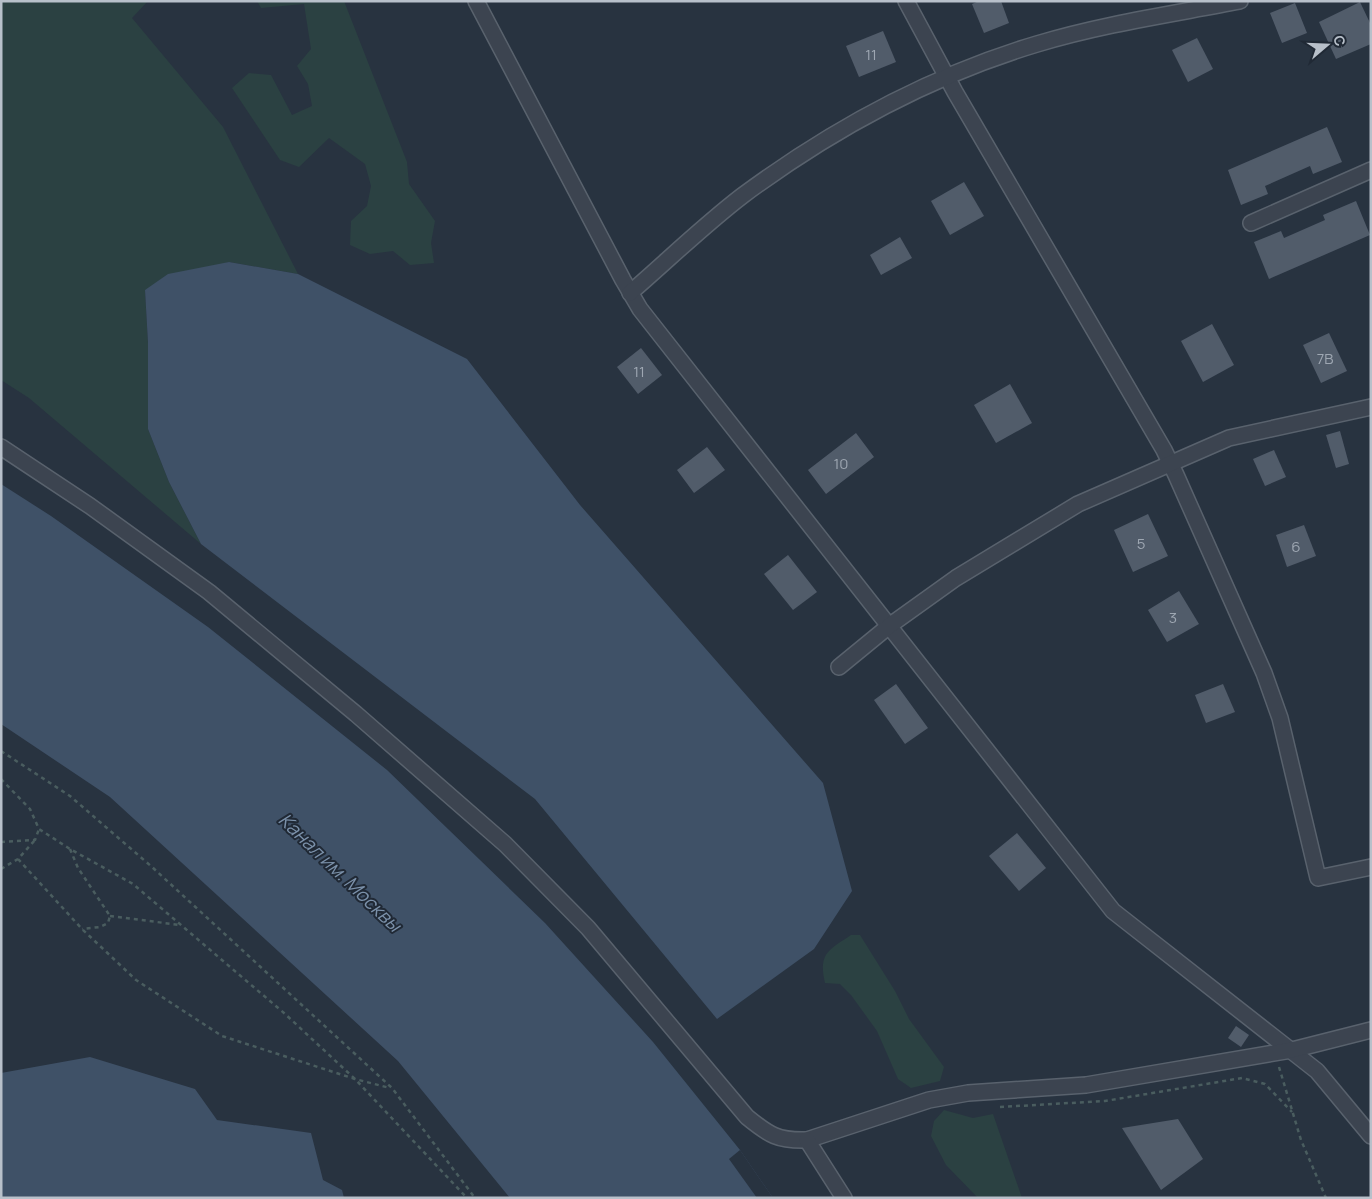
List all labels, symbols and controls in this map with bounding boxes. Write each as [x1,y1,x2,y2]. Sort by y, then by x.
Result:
north arrow [1302,20,1352,70]
text: С [1329,33,1350,49]
house number: 11 [865,44,877,65]
house number: 7В [1317,348,1333,369]
house number: 11 [633,361,645,382]
house number: 10 [834,453,849,474]
house number: 5 [1137,533,1145,554]
house number: 6 [1291,536,1301,557]
house number: 3 [1169,607,1177,628]
water label: Канал им. Москвы [273,807,408,938]

